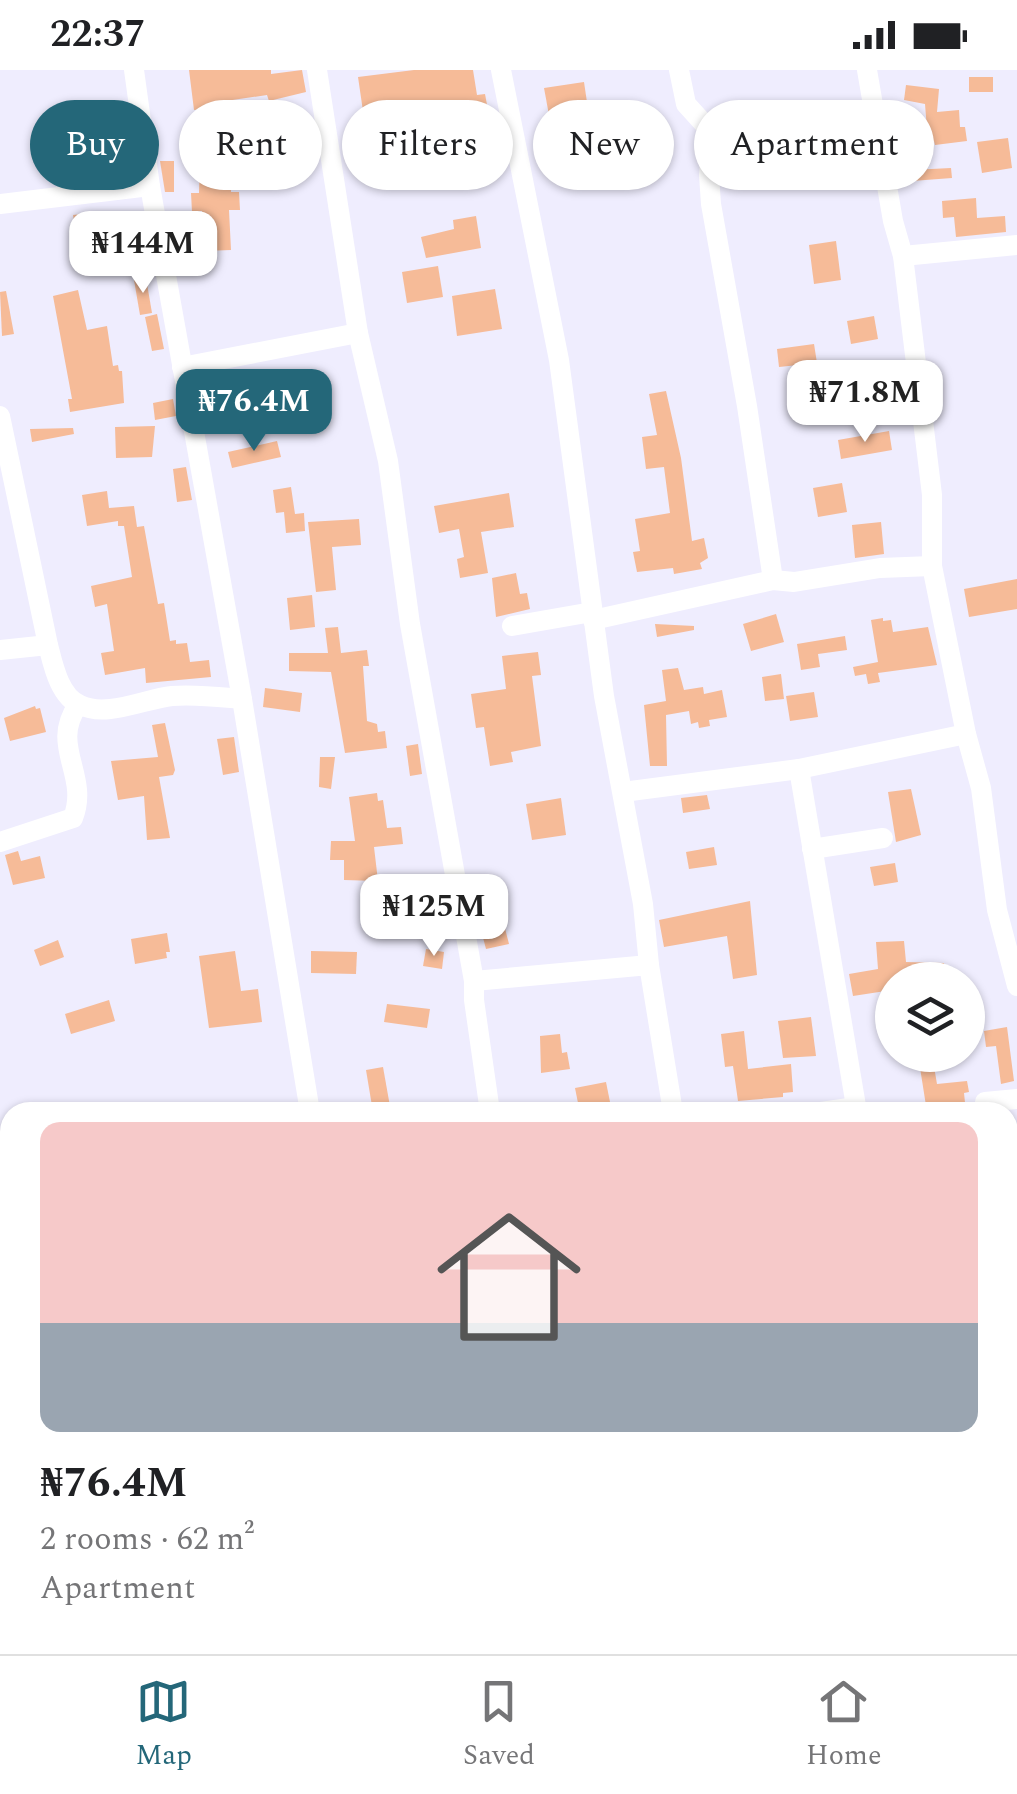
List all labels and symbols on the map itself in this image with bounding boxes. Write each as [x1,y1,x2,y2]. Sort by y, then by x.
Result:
pin: ₦144M [73,211,213,296]
pin: ₦71.8M [784,360,946,445]
pin: ₦76.4M [173,369,335,454]
pin: ₦125M [364,874,504,959]

